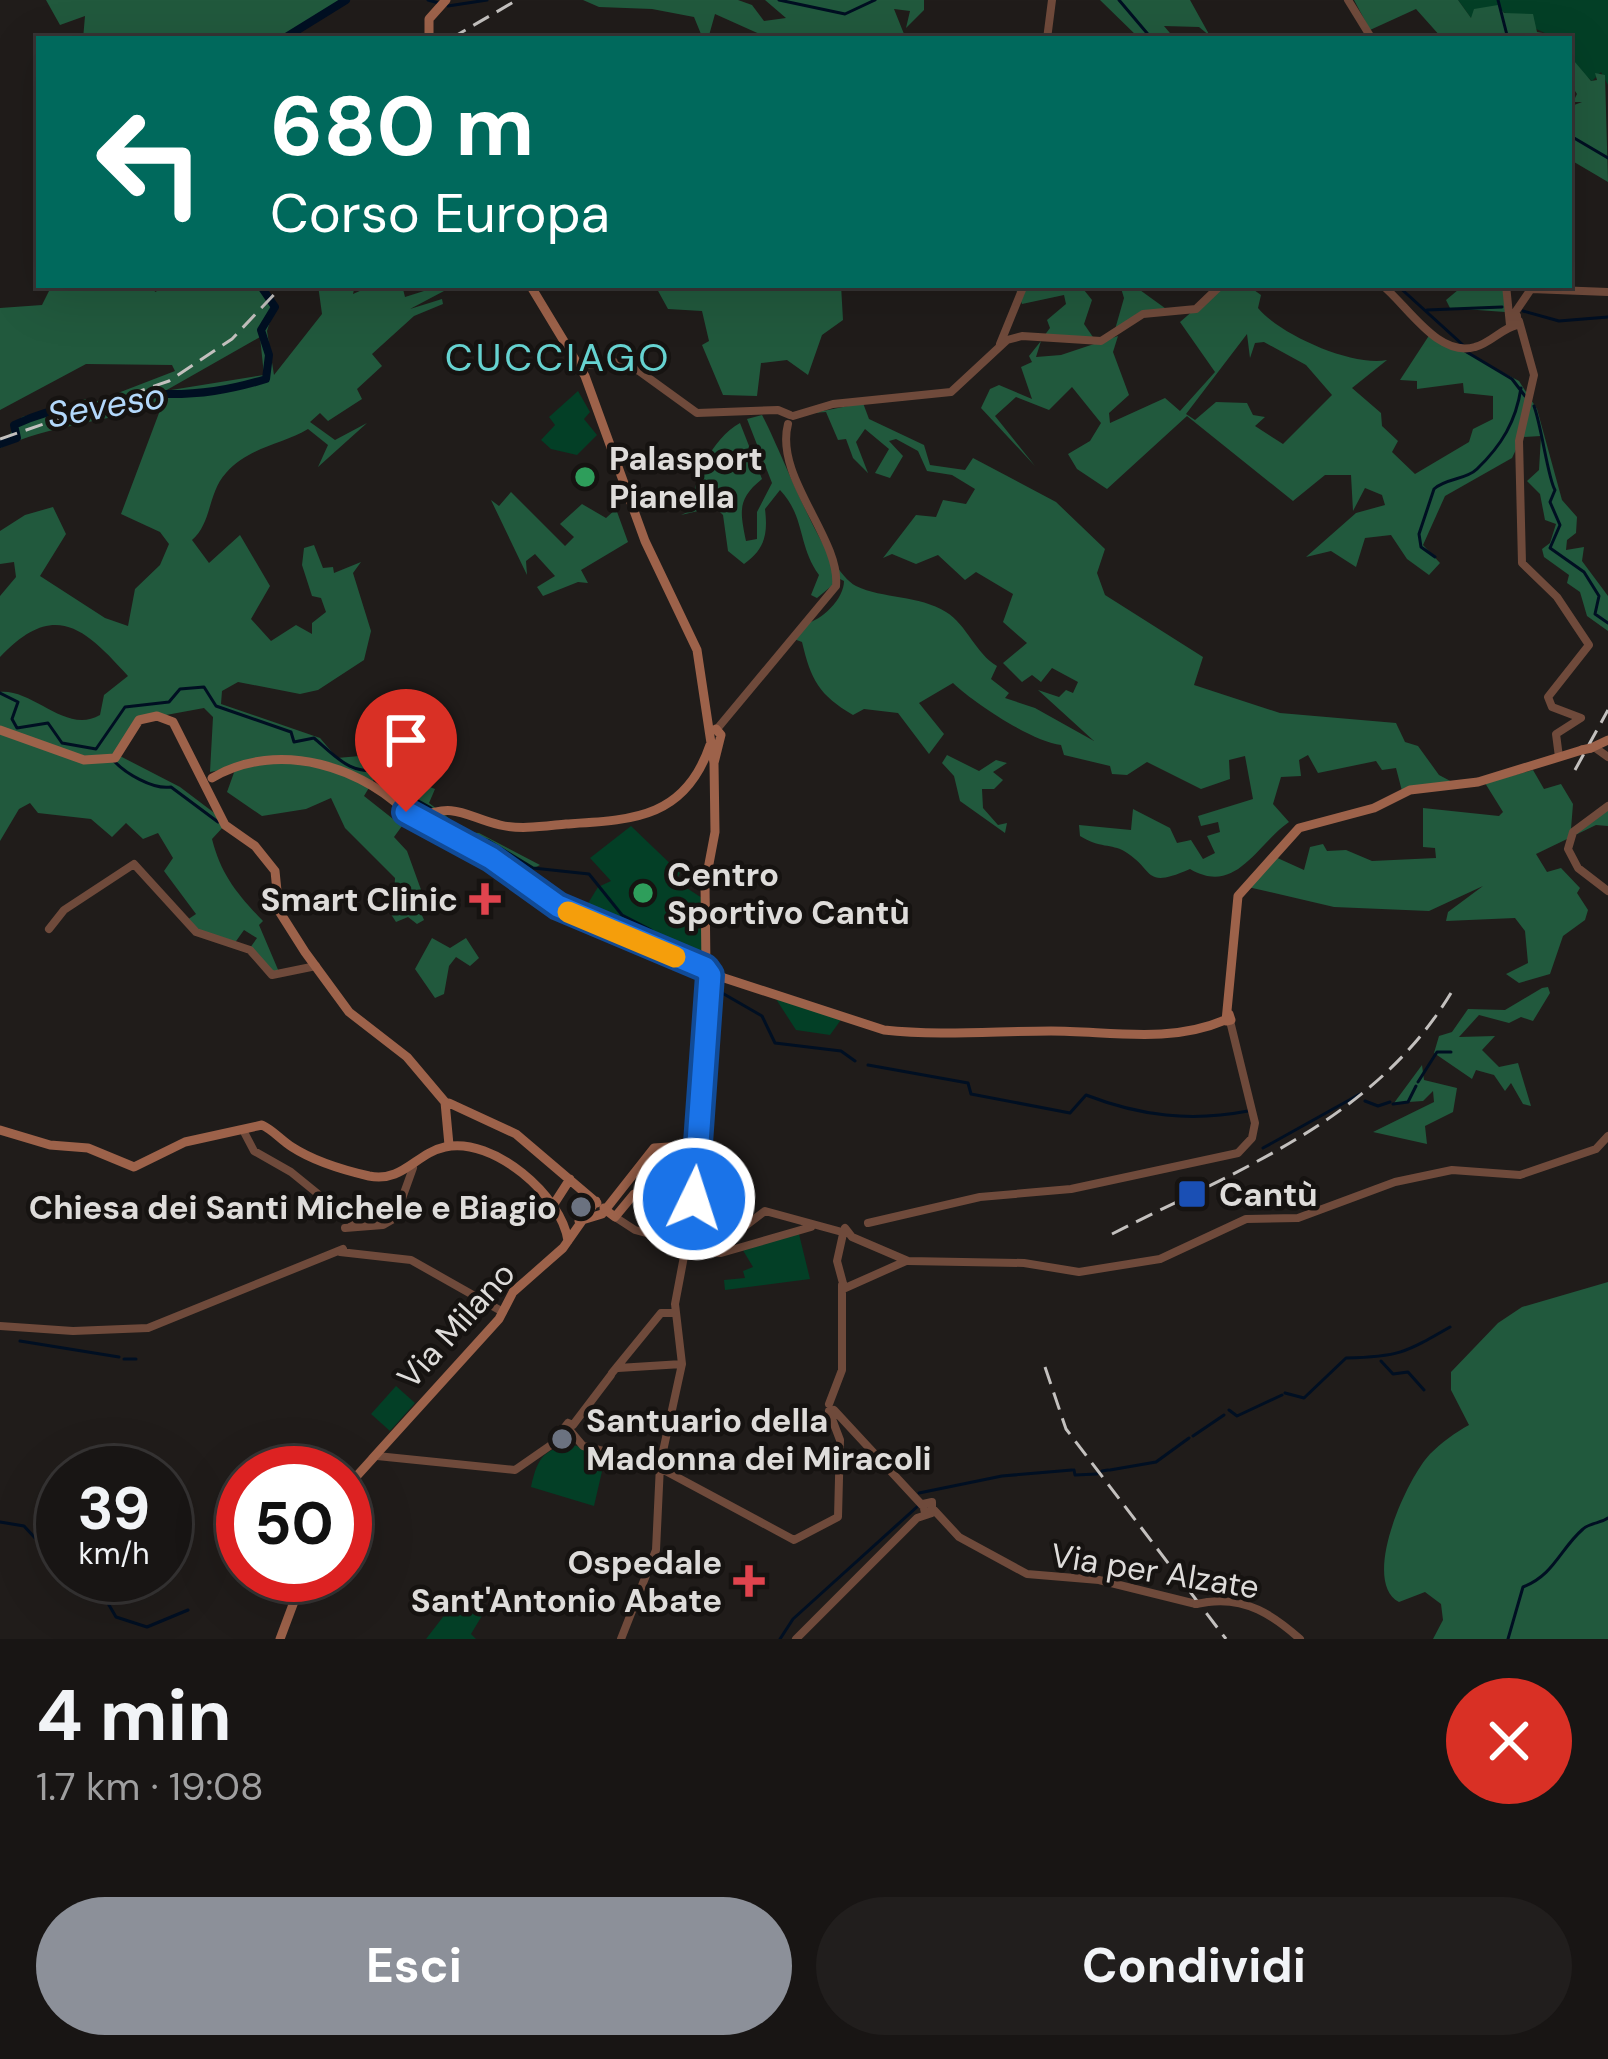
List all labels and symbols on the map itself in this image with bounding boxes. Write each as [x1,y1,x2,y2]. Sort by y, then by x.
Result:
district label: CUCCIAGO [445,332,671,383]
water label: Seveso [43,372,169,438]
place label: Palasport Pianella [609,437,763,518]
marker: Palasport Pianella [572,464,598,490]
pin [355,689,457,812]
place label: Centro Sportivo Cantù [667,853,910,934]
place label: Smart Clinic [260,878,458,921]
marker: Centro Sportivo Cantù [630,880,656,906]
marker: Smart Clinic [469,883,501,915]
position arrow [631,1136,757,1262]
place label: Cantù [1219,1173,1318,1216]
marker: Cantù [1176,1178,1208,1210]
place label: Chiesa dei Santi Michele e Biagio [29,1186,557,1229]
marker: Chiesa dei Santi Michele e Biagio [568,1194,594,1220]
street label: Via Milano [388,1253,524,1397]
place label: Santuario della Madonna dei Miracoli [586,1399,932,1480]
marker: Santuario della Madonna dei Miracoli [549,1426,575,1452]
speed limit sign: 50 [216,1446,372,1602]
street label: Via per Alzate [1048,1533,1262,1609]
place label: Ospedale Sant'Antonio Abate [411,1541,722,1622]
marker: Ospedale Sant'Antonio Abate [733,1565,765,1597]

